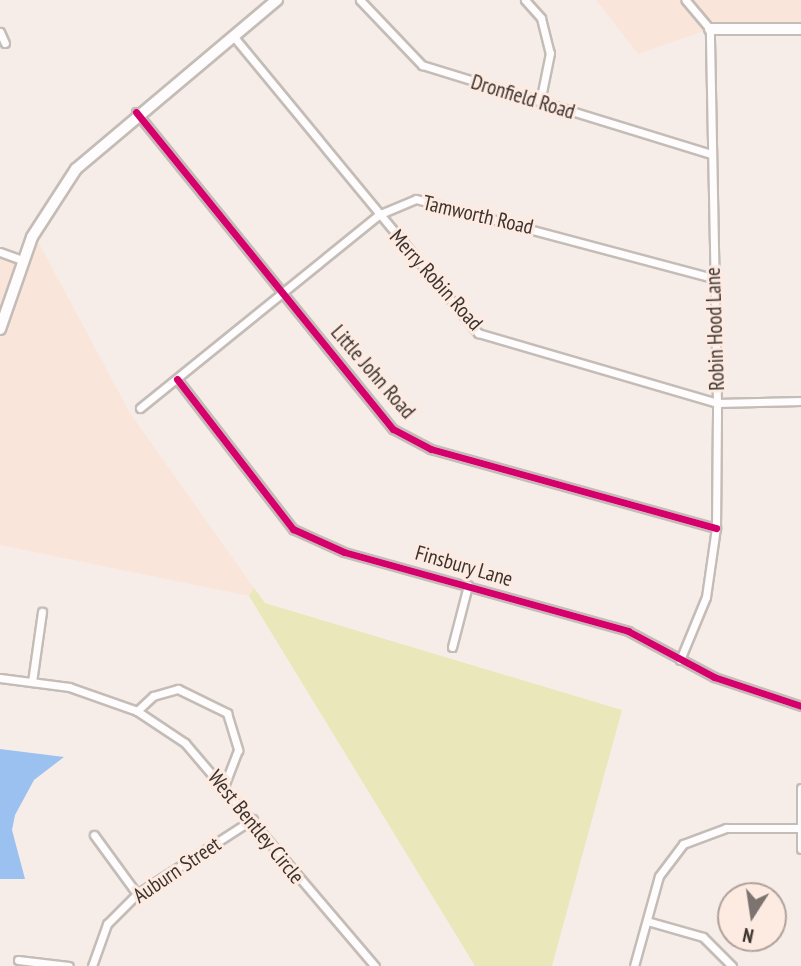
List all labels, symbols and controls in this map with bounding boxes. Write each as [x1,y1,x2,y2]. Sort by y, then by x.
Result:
street label: Dronfield Road [468,69,578,125]
street label: Tamworth Road [420,190,536,240]
street label: Merry Robin Road [384,224,488,336]
street label: Robin Hood Lane [700,267,730,391]
street label: Little John Road [326,320,420,424]
street label: Finsbury Lane [412,540,516,592]
street label: West Bentley Circle [202,765,310,889]
street label: Auburn Street [128,832,226,908]
north arrow [717,882,787,952]
text: N [741,923,756,948]

